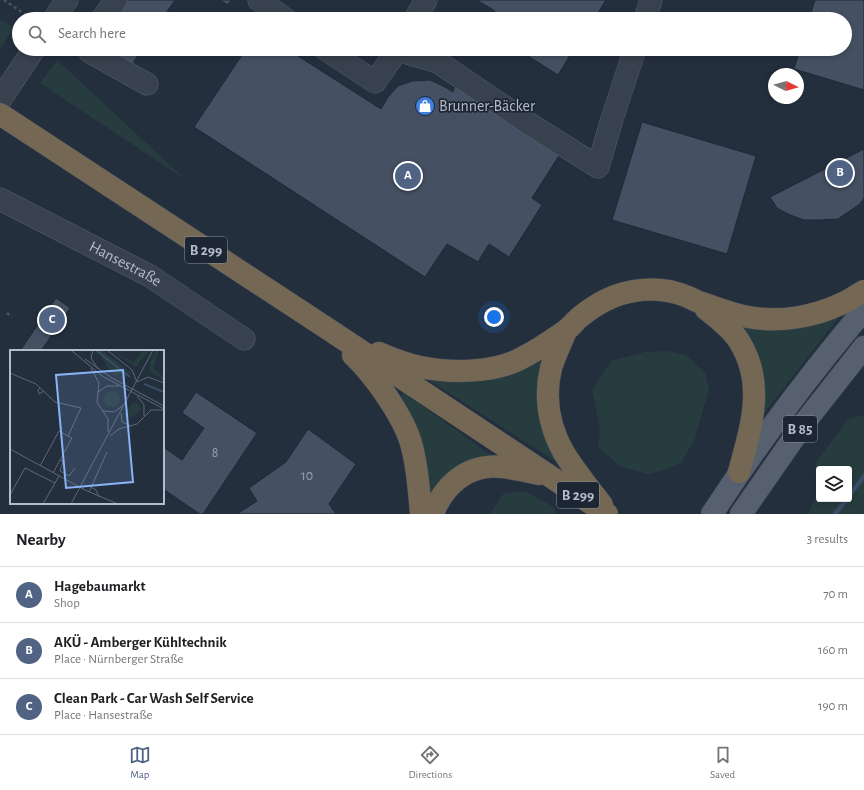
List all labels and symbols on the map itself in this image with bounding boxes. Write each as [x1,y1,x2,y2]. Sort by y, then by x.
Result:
north arrow [768,68,804,104]
shop icon: Brunner-Bäcker [414,95,436,117]
place label: Brunner-Bäcker [439,98,536,114]
pin: B [827,158,853,188]
pin: A [395,161,421,191]
road number: B 299 [185,237,227,263]
street label: Hansestraße [87,238,164,289]
pin: C [39,305,65,335]
your location [484,307,504,327]
inset map [10,350,164,504]
road number: B 85 [783,416,817,442]
house number: 8 [212,446,218,460]
house number: 10 [301,469,313,483]
road number: B 299 [557,482,599,508]

